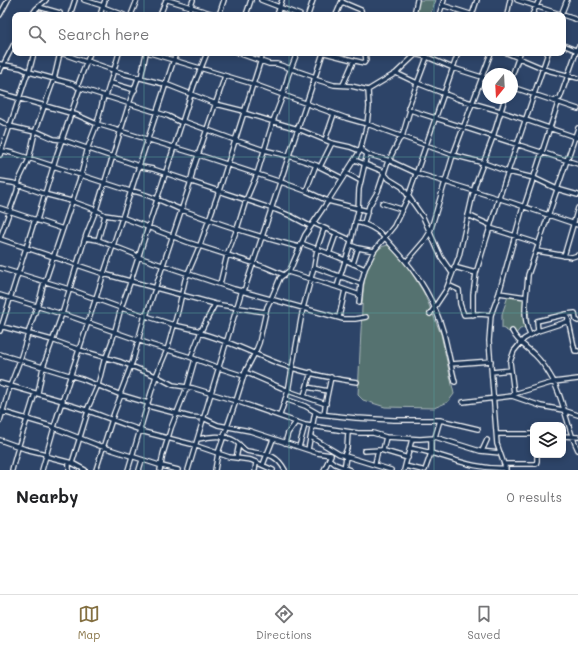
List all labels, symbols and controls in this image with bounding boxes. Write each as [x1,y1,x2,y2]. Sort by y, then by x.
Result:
search box [12,12,566,56]
icon: search [26,23,48,45]
text: Search here [58,24,149,44]
north arrow [482,68,518,104]
map controls [530,422,566,458]
button: layers [530,422,566,458]
text: Nearby [16,485,78,507]
text: 0 results [507,488,562,505]
tab: Map [78,603,100,642]
tab: Directions [256,603,312,642]
tab: Saved [467,603,500,642]

